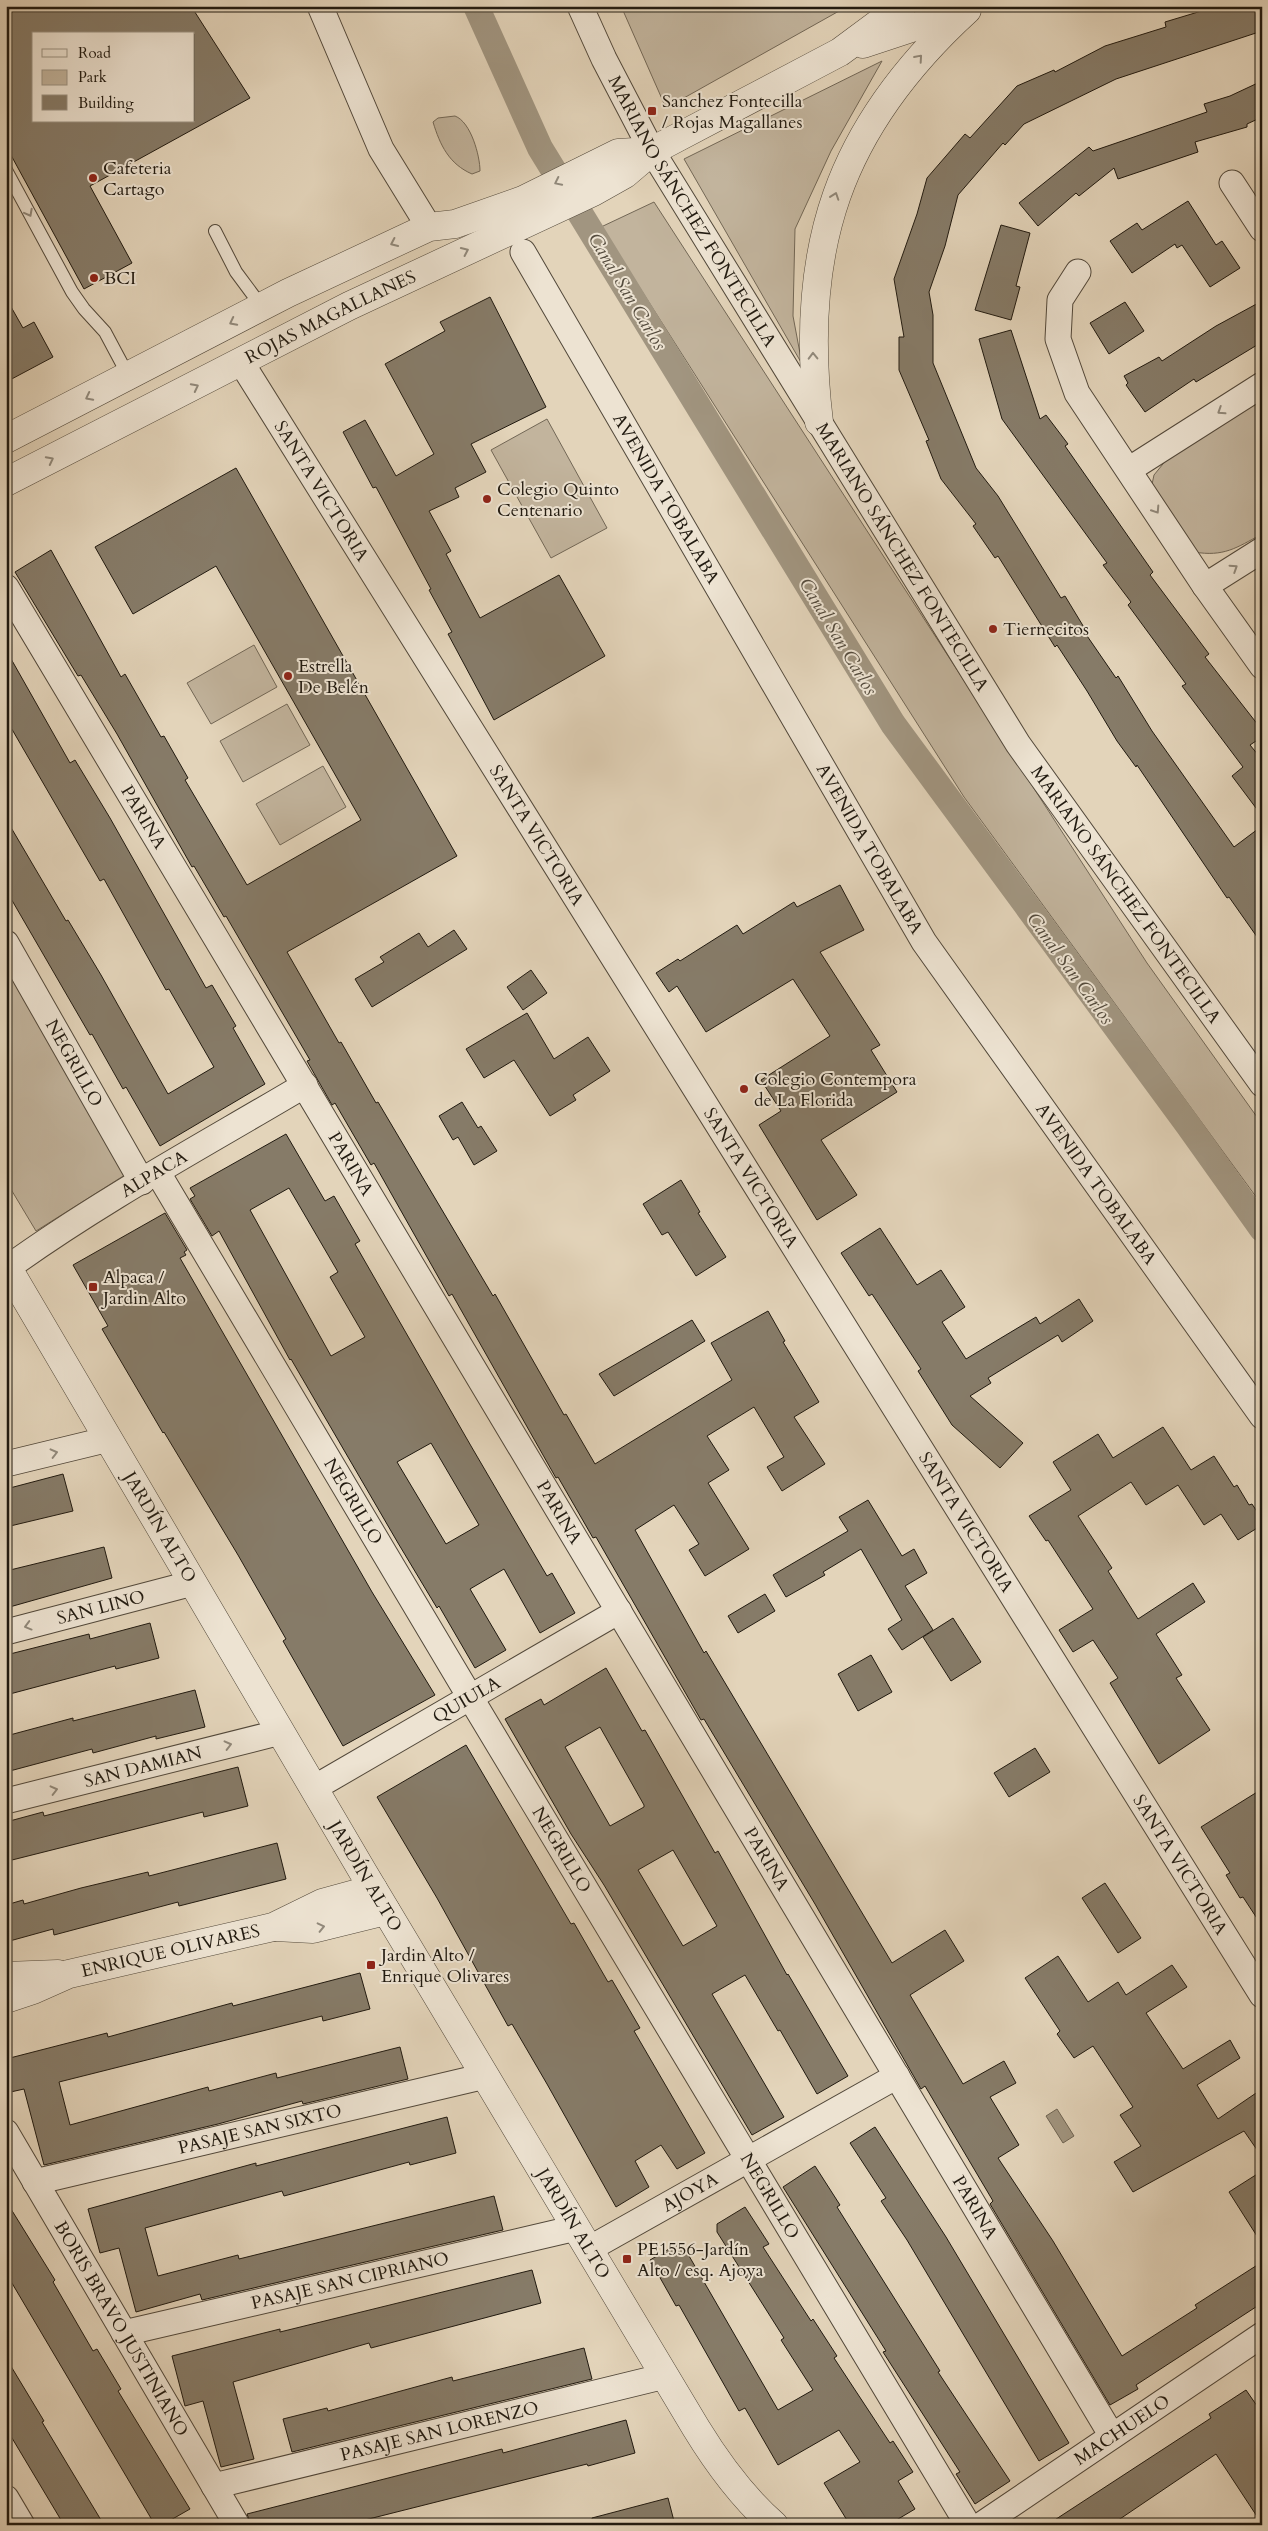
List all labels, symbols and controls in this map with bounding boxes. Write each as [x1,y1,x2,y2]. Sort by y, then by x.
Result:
legend [32,32,195,122]
text: Road [78,43,111,63]
one-way arrow [913,54,922,63]
text: Park [78,67,107,87]
street label: MARIANO SÁNCHEZ FONTECILLA [602,71,782,352]
place label: Sanchez Fontecilla / Rojas Magallanes [662,89,803,135]
text: Building [78,93,134,113]
marker: Sanchez Fontecilla / Rojas Magallanes [646,105,658,117]
place label: Cafeteria Cartago [103,156,172,202]
marker: Cafeteria Cartago [87,172,99,184]
one-way arrow [554,176,563,186]
one-way arrow [830,192,840,201]
one-way arrow [23,207,33,216]
water label: Canal San Carlos [582,228,673,356]
one-way arrow [390,236,399,247]
one-way arrow [460,247,469,257]
street label: ROJAS MAGALLANES [241,264,420,370]
place label: BCI [104,266,136,291]
marker: BCI [88,272,100,284]
one-way arrow [229,316,238,326]
one-way arrow [808,352,818,360]
one-way arrow [189,383,198,393]
one-way arrow [85,391,94,401]
one-way arrow [1217,405,1226,414]
street label: AVENIDA TOBALABA [606,409,725,589]
street label: SANTA VICTORIA [268,416,375,566]
street label: MARIANO SÁNCHEZ FONTECILLA [810,418,995,697]
one-way arrow [45,456,54,466]
place label: Colegio Quinto Centenario [497,477,619,523]
marker: Colegio Quinto Centenario [481,493,493,505]
one-way arrow [1150,504,1159,514]
one-way arrow [1228,565,1237,574]
water label: Canal San Carlos [793,573,884,701]
place label: Tiernecitos [1003,617,1089,642]
marker: Tiernecitos [987,623,999,635]
place label: Estrella De Belén [298,654,370,700]
marker: Estrella De Belén [282,670,294,682]
street label: AVENIDA TOBALABA [810,759,929,939]
street label: SANTA VICTORIA [483,760,590,911]
street label: MARIANO SÁNCHEZ FONTECILLA [1025,761,1227,1029]
street label: PARINA [114,781,172,854]
water label: Canal San Carlos [1021,907,1120,1030]
street label: NEGRILLO [39,1015,109,1111]
place label: Colegio Contempora de La Florida [754,1067,917,1113]
marker: Colegio Contempora de La Florida [738,1083,750,1095]
street label: AVENIDA TOBALABA [1030,1098,1162,1270]
street label: SANTA VICTORIA [697,1103,804,1253]
street label: PARINA [322,1127,379,1201]
street label: ALPACA [116,1144,192,1204]
place label: Alpaca / Jardin Alto [100,1265,186,1311]
marker: Alpaca / Jardin Alto [87,1281,99,1293]
street label: SANTA VICTORIA [912,1447,1019,1597]
one-way arrow [49,1448,58,1459]
street label: NEGRILLO [318,1454,388,1549]
street label: JARDÍN ALTO [116,1465,202,1587]
street label: PARINA [530,1476,588,1549]
street label: SAN LINO [54,1584,148,1631]
one-way arrow [24,1621,32,1631]
street label: QUIULA [428,1670,505,1730]
street label: SAN DAMIAN [81,1740,205,1794]
one-way arrow [224,1741,232,1751]
one-way arrow [49,1785,57,1795]
street label: SANTA VICTORIA [1127,1790,1233,1940]
street label: NEGRILLO [526,1802,597,1898]
street label: JARDÍN ALTO [321,1814,408,1936]
street label: PARINA [738,1823,795,1896]
street label: ENRIQUE OLIVARES [79,1918,262,1984]
one-way arrow [317,1922,326,1933]
place label: Jardin Alto / Enrique Olivares [378,1943,509,1989]
marker: Jardin Alto / Enrique Olivares [365,1959,377,1971]
street label: PASAJE SAN SIXTO [176,2098,344,2161]
street label: NEGRILLO [734,2148,805,2244]
street label: JARDÍN ALTO [529,2161,616,2284]
street label: AJOYA [658,2167,723,2218]
street label: PARINA [946,2171,1004,2244]
street label: BORIS BRAVO JUSTINIANO [48,2216,194,2441]
place label: PE1556-Jardín Alto / esq. Ajoya [637,2237,764,2283]
street label: PASAJE SAN CIPRIANO [249,2246,451,2316]
marker: PE1556-Jardín Alto / esq. Ajoya [621,2253,633,2265]
street label: MACHUELO [1069,2389,1175,2472]
street label: PASAJE SAN LORENZO [338,2395,541,2468]

